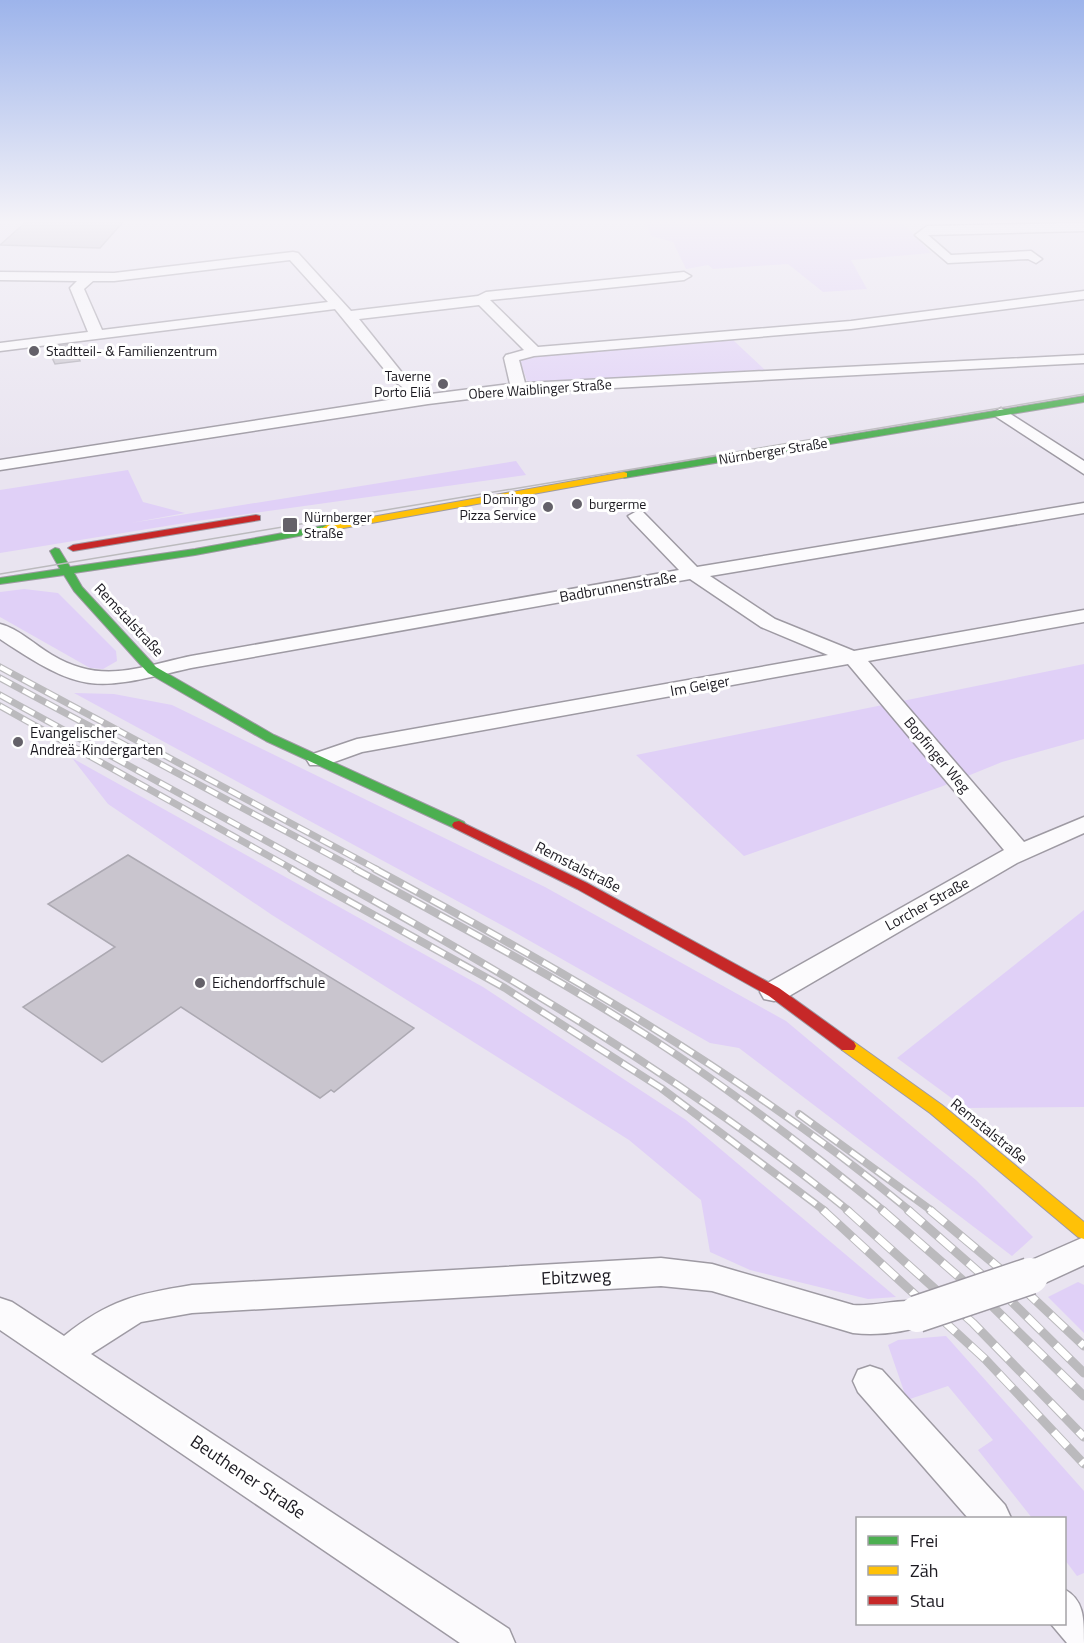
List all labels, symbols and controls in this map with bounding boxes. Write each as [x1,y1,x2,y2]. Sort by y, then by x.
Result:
place label: Stadtteil- & Familienzentrum [46,340,217,361]
marker: Stadtteil- & Familienzentrum [27,344,41,358]
place label: Taverne Porto Eliá [374,365,431,402]
street label: Obere Waiblinger Straße [468,373,612,404]
marker: Taverne Porto Eliá [436,377,450,391]
street label: Nürnberger Straße [717,432,829,469]
place label: Domingo Pizza Service [459,488,536,525]
place label: burgerme [589,493,646,514]
marker: burgerme [570,497,584,511]
marker: Domingo Pizza Service [541,500,555,514]
place label: Nürnberger Straße [304,506,372,543]
marker: Nürnberger Straße [281,516,299,534]
street label: Badbrunnenstraße [558,565,678,608]
street label: Remstalstraße [89,578,170,662]
street label: Im Geiger [668,669,732,702]
street label: Bopfinger Weg [899,712,976,798]
place label: Evangelischer Andreä-Kindergarten [30,721,163,761]
marker: Evangelischer Andreä-Kindergarten [11,735,25,749]
street label: Remstalstraße [531,835,625,898]
street label: Lorcher Straße [881,871,973,936]
place label: Eichendorffschule [212,971,325,994]
marker: Eichendorffschule [193,976,207,990]
street label: Remstalstraße [946,1092,1033,1169]
street label: Ebitzweg [540,1261,612,1292]
street label: Beuthener Straße [185,1428,312,1525]
legend [856,1517,1066,1625]
text: Frei [910,1527,938,1554]
text: Zäh [910,1557,938,1584]
text: Stau [910,1587,945,1614]

